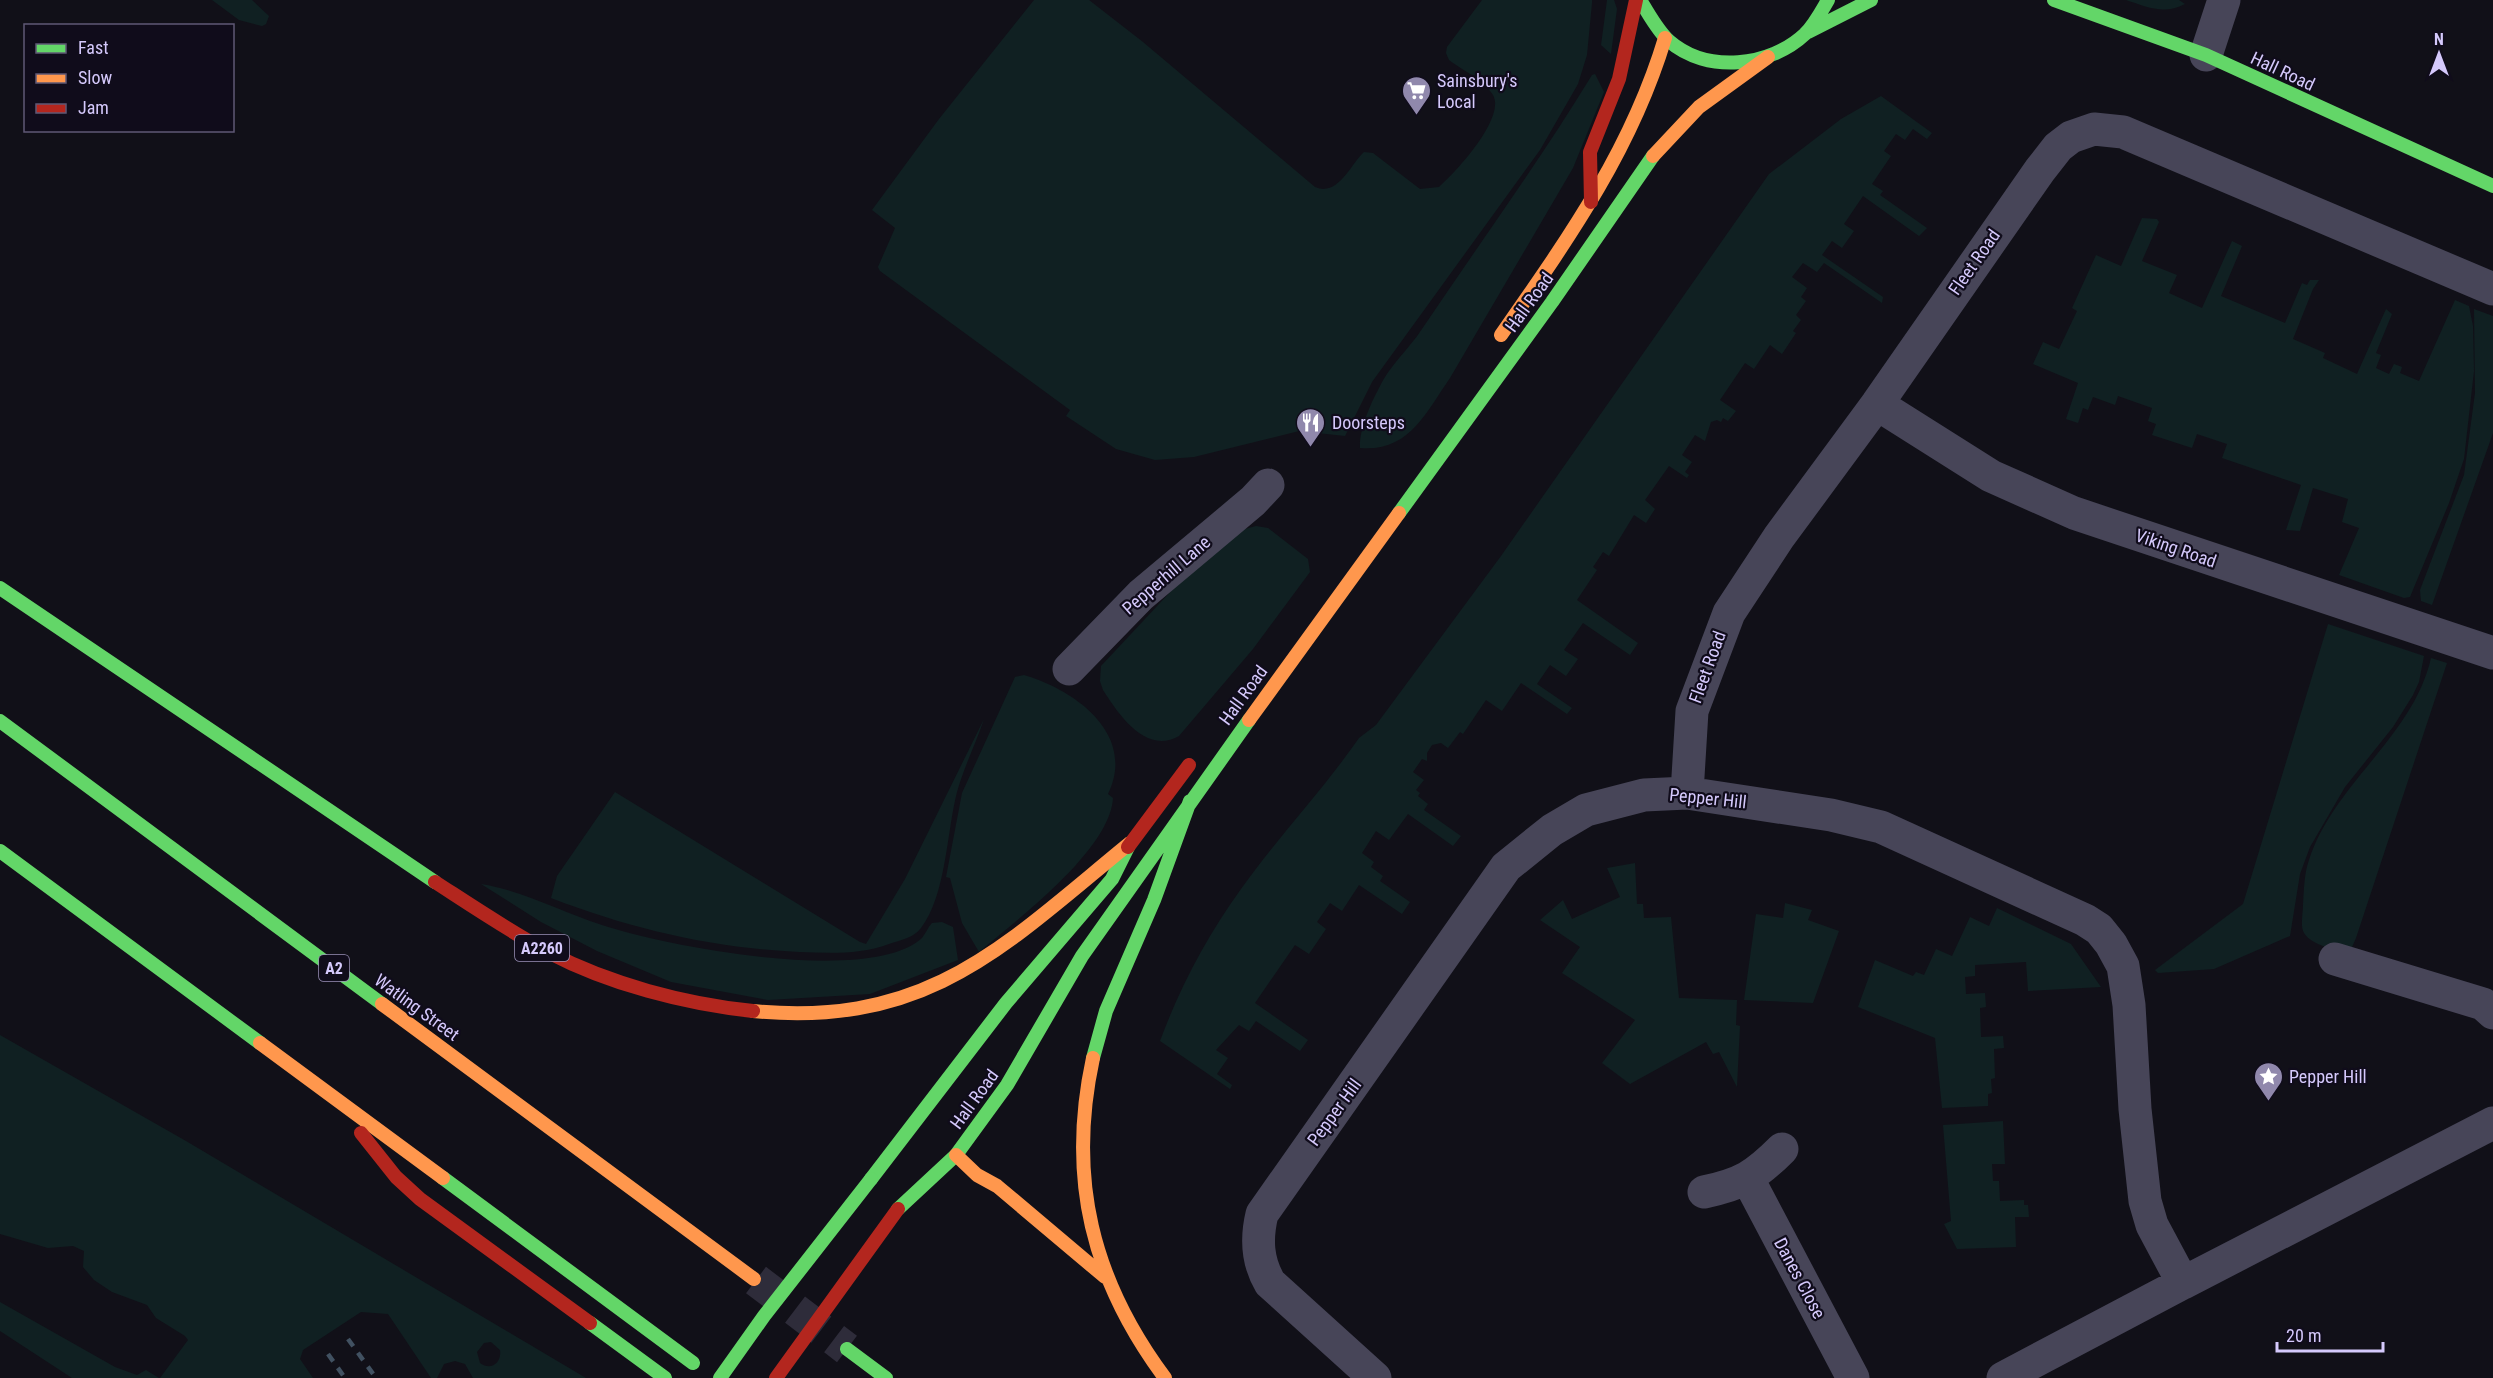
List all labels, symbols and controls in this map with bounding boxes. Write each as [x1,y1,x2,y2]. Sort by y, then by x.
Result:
legend [24,24,234,132]
north arrow [2409,24,2469,84]
text: N [2434,30,2444,49]
text: Fast [78,37,109,58]
street label: Hall Road [2248,47,2318,95]
text: Slow [78,67,113,88]
place label: Sainsbury's Local [1437,70,1518,112]
supermarket icon: Sainsbury's Local [1400,74,1432,116]
text: Jam [78,97,109,118]
street label: Fleet Road [1944,225,2004,299]
street label: Hall Road [1500,268,1558,336]
restaurant icon: Doorsteps [1295,406,1327,448]
place label: Doorsteps [1332,412,1405,433]
street label: Viking Road [2133,524,2219,572]
street label: Pepperhill Lane [1118,531,1214,619]
street label: Fleet Road [1684,628,1730,706]
street label: Hall Road [1214,661,1272,729]
street label: Pepper Hill [1668,783,1748,813]
road number: A2260 [515,935,569,961]
road number: A2 [319,955,349,981]
street label: Watling Street [371,969,463,1045]
place icon: Pepper Hill [2252,1060,2284,1102]
street label: Hall Road [945,1065,1003,1133]
place label: Pepper Hill [2289,1066,2367,1087]
street label: Pepper Hill [1303,1074,1365,1150]
street label: Danes Close [1770,1234,1830,1322]
scale bar [2277,1315,2384,1353]
text: 20 m [2286,1325,2321,1346]

